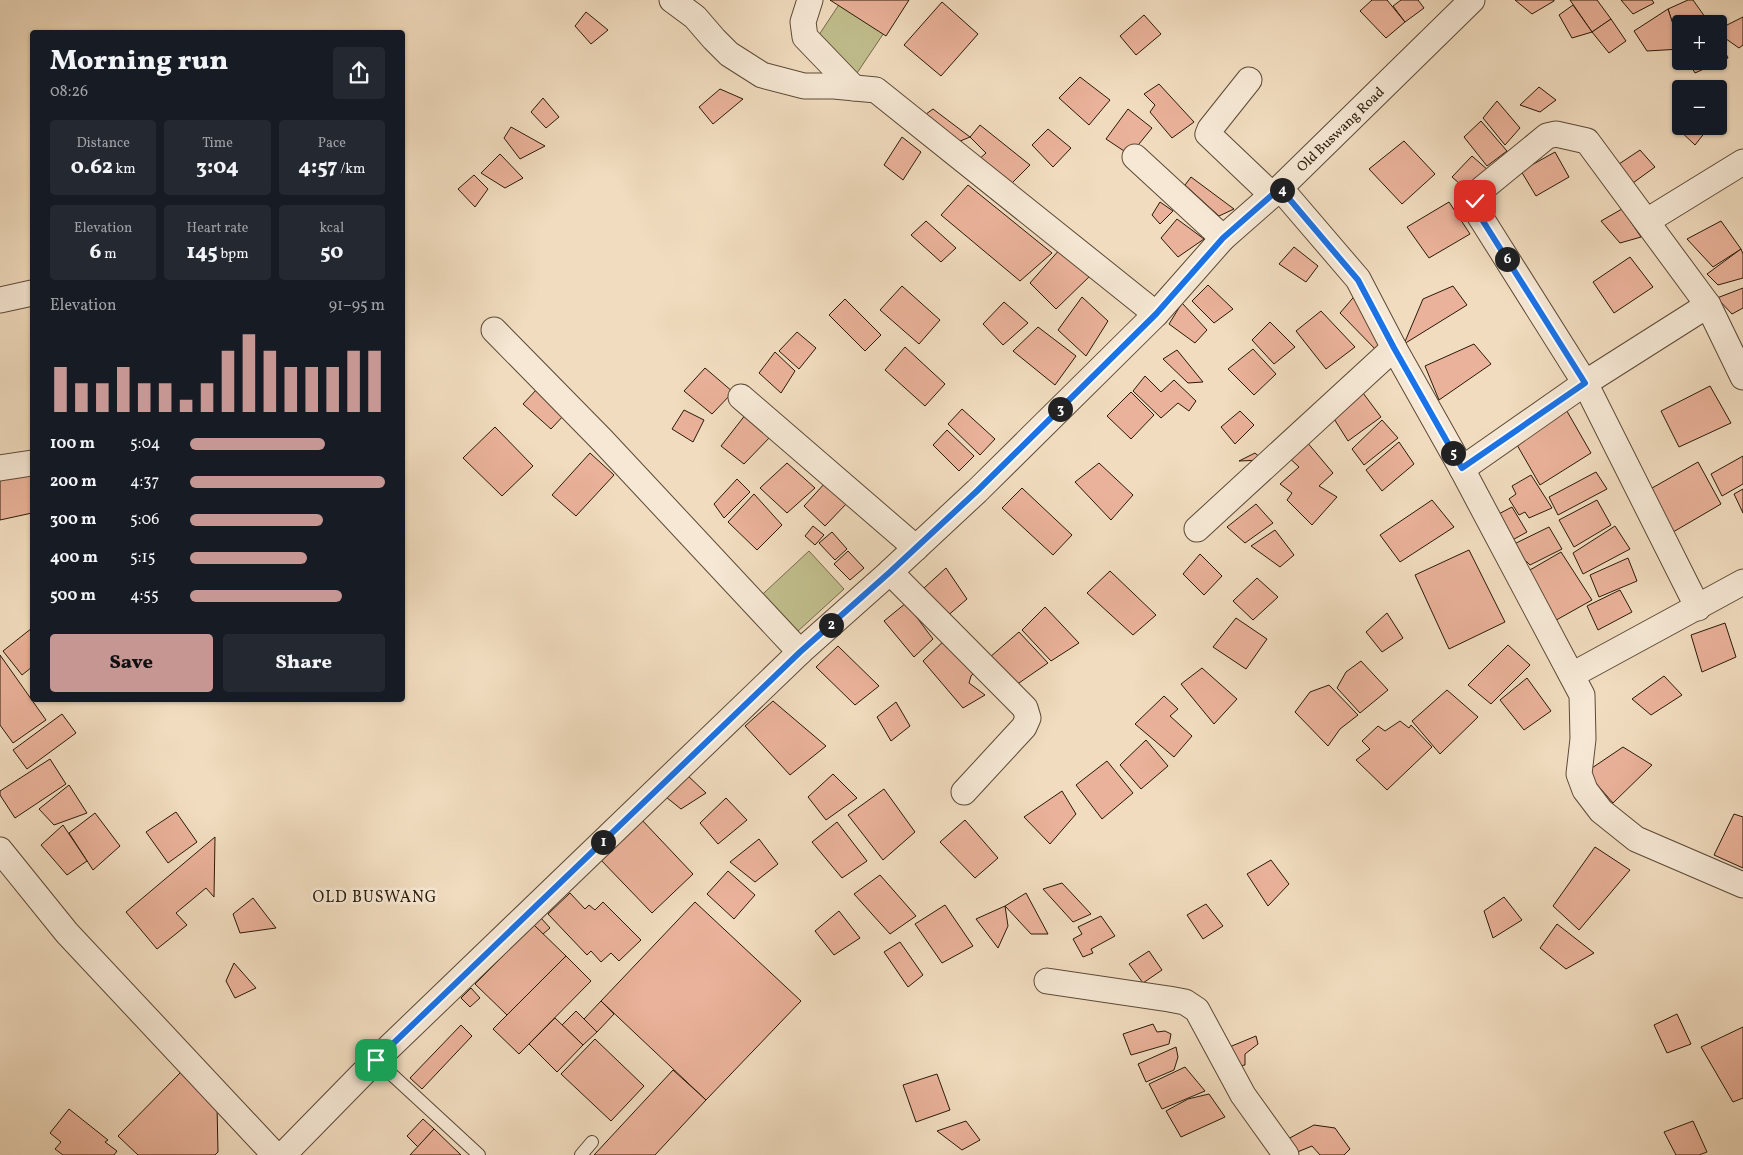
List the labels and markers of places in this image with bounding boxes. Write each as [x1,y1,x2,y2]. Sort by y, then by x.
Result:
pin: 4 [1270,178,1294,202]
pin [1454,180,1496,222]
pin: 6 [1494,246,1520,272]
pin: 3 [1048,396,1072,422]
pin: 5 [1440,440,1466,466]
pin: 2 [818,612,844,638]
pin: 1 [590,830,616,854]
pin [355,1039,397,1081]

